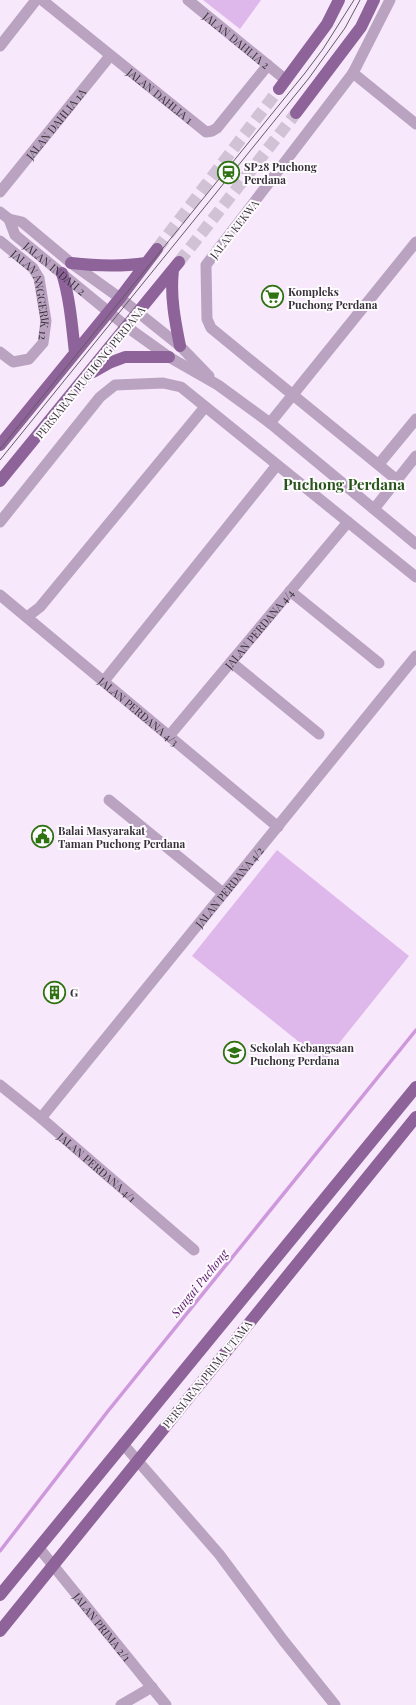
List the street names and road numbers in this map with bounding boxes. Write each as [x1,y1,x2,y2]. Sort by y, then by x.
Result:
street label: JALAN DAHLIA 2 [200,8,273,72]
street label: JALAN DAHLIA 1 [123,64,197,126]
street label: JALAN DAHLIA 1A [21,85,89,163]
street label: JALAN KEKWA [206,196,262,262]
street label: JALAN INDAH 2 [20,237,89,298]
street label: JALAN ANGGERIK 12 [7,245,53,341]
street label: PERSIARAN PUCHONG PERDANA [32,303,148,441]
street label: JALAN PERDANA 4/4 [220,585,297,673]
street label: JALAN PERDANA 4/3 [95,673,182,749]
street label: JALAN PERDANA 4/2 [191,843,266,931]
street label: JALAN PERDANA 4/1 [54,1128,140,1205]
street label: PERSIARAN PRIMA UTAMA [159,1317,255,1431]
street label: JALAN PRIMA 2/1 [70,1588,135,1664]

